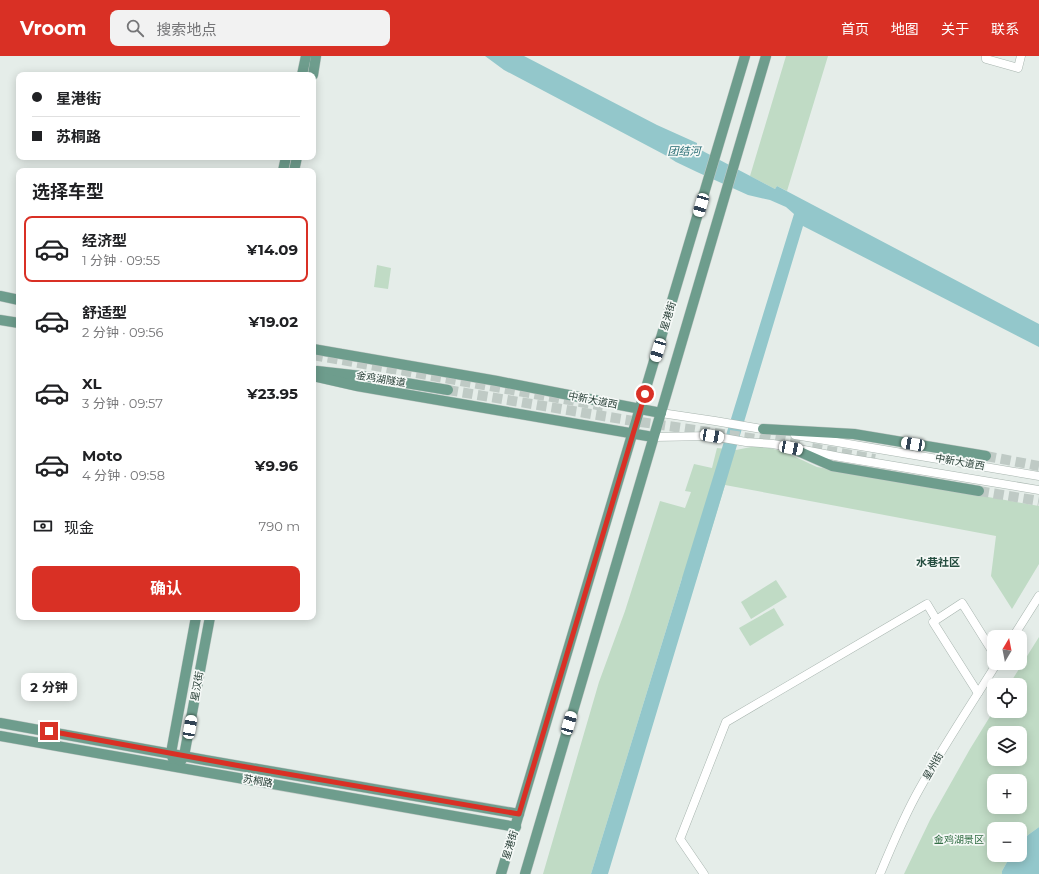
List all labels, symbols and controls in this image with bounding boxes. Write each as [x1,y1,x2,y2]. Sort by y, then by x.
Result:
search box [110,10,390,46]
text: Vroom [20,17,86,40]
icon: search [124,17,146,39]
text: 搜索地点 [156,20,216,39]
text: 首页 [841,20,869,38]
text: 地图 [891,20,919,38]
text: 关于 [941,20,969,38]
text: 联系 [991,20,1019,38]
text: 星港街 [56,89,101,108]
text: 苏桐路 [56,127,101,146]
water label: 团结河 [668,144,702,158]
text: 选择车型 [32,181,104,203]
car [692,192,710,218]
icon: car [34,231,70,267]
text: 经济型 [82,231,127,250]
text: ¥14.09 [247,240,298,259]
text: 1 分钟 · 09:55 [82,252,160,268]
street label: 星港街 [657,300,679,332]
icon: car [34,303,70,339]
text: 舒适型 [82,303,127,322]
text: ¥19.02 [249,312,298,331]
text: 2 分钟 · 09:56 [82,324,163,340]
car [649,337,667,363]
street label: 金鸡湖隧道 [355,369,407,389]
text: XL [82,374,101,393]
icon: car [34,375,70,411]
text: ¥23.95 [247,384,298,403]
route start [636,385,654,403]
street label: 中新大道西 [567,389,619,411]
text: 3 分钟 · 09:57 [82,395,163,411]
car [699,428,725,444]
car [900,436,926,452]
car [778,440,804,456]
text: Moto [82,446,122,465]
icon: car [34,447,70,483]
street label: 中新大道西 [934,451,986,473]
text: ¥9.96 [255,456,298,475]
text: 4 分钟 · 09:58 [82,467,165,483]
icon: cash [32,515,54,537]
text: 现金 [64,518,94,537]
text: 790 m [259,518,300,534]
district label: 水巷社区 [916,555,960,569]
button: 确认 [32,566,300,612]
north arrow [987,630,1027,670]
map controls [987,630,1027,862]
street label: 星汉街 [188,670,206,702]
callout: 2 分钟 [21,673,77,701]
button: locate [987,678,1027,718]
text: 2 分钟 [30,679,68,695]
car [560,710,578,736]
car [182,714,198,740]
route end [40,722,58,740]
button: layers [987,726,1027,766]
street label: 星州街 [920,750,946,782]
street label: 苏桐路 [242,772,274,790]
button: + [987,774,1027,814]
button: − [987,822,1027,862]
street label: 星港街 [499,829,521,861]
park label: 金鸡湖景区 [934,833,984,846]

